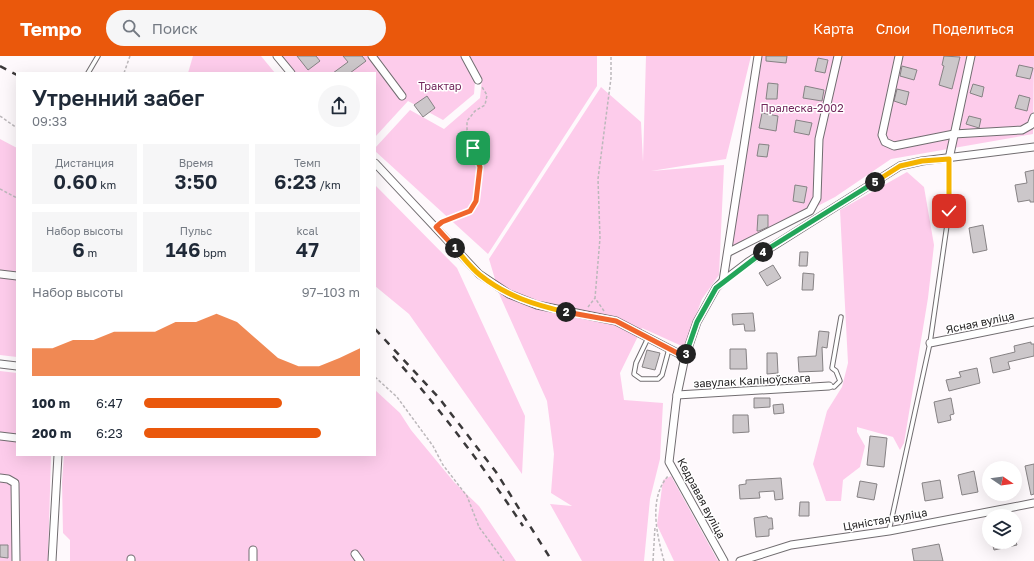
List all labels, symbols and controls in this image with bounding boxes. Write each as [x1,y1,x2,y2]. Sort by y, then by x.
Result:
search box [106,10,386,46]
text: Tempo [20,17,82,40]
icon: search [120,17,142,39]
text: Поиск [152,19,198,37]
text: Карта [813,20,854,37]
text: Слои [876,20,910,37]
text: Поделиться [932,20,1014,37]
park label: Трактар [418,79,462,92]
text: Утренний забег [32,84,204,111]
button: share [318,85,360,127]
park label: Пралеска-2002 [760,101,844,114]
text: 09:33 [32,113,67,129]
pin [456,131,490,165]
icon: arrive [462,137,484,159]
text: Дистанция [55,156,114,169]
text: Время [179,156,213,169]
text: Темп [294,156,321,169]
text: 0.60 [53,169,97,193]
text: 3:50 [174,169,218,193]
text: 6:23 [274,169,317,193]
pin: 5 [865,172,885,192]
text: 5 [872,175,878,188]
text: km [97,178,116,191]
text: /km [317,178,341,191]
pin [932,194,966,228]
icon: check [938,200,960,222]
text: Набор высоты [46,224,123,237]
text: Пульс [180,224,212,237]
text: kcal [296,224,318,237]
text: 6 [72,237,85,261]
text: 146 [165,237,201,261]
text: 47 [296,237,319,261]
pin: 1 [445,238,465,258]
text: 1 [452,241,458,254]
pin: 4 [753,242,773,262]
text: 4 [760,245,766,258]
text: m [85,246,97,259]
text: bpm [201,246,227,259]
text: Набор высоты [32,284,123,300]
text: 97–103 m [302,284,360,300]
pin: 2 [556,302,576,322]
text: 2 [563,305,569,318]
street label: Ясная вуліца [944,308,1016,336]
pin: 3 [676,344,696,364]
text: 3 [683,347,689,360]
street label: завулак Каліноўскага [693,370,811,390]
text: 100 m [32,395,70,411]
text: 6:47 [96,395,123,411]
text: 200 m [32,425,71,441]
text: 6:23 [96,425,123,441]
street label: Кедравая вуліца [675,456,729,540]
north arrow [982,461,1022,501]
map controls [982,461,1022,549]
street label: Цяністая вуліца [842,505,928,533]
button: layers [982,509,1022,549]

